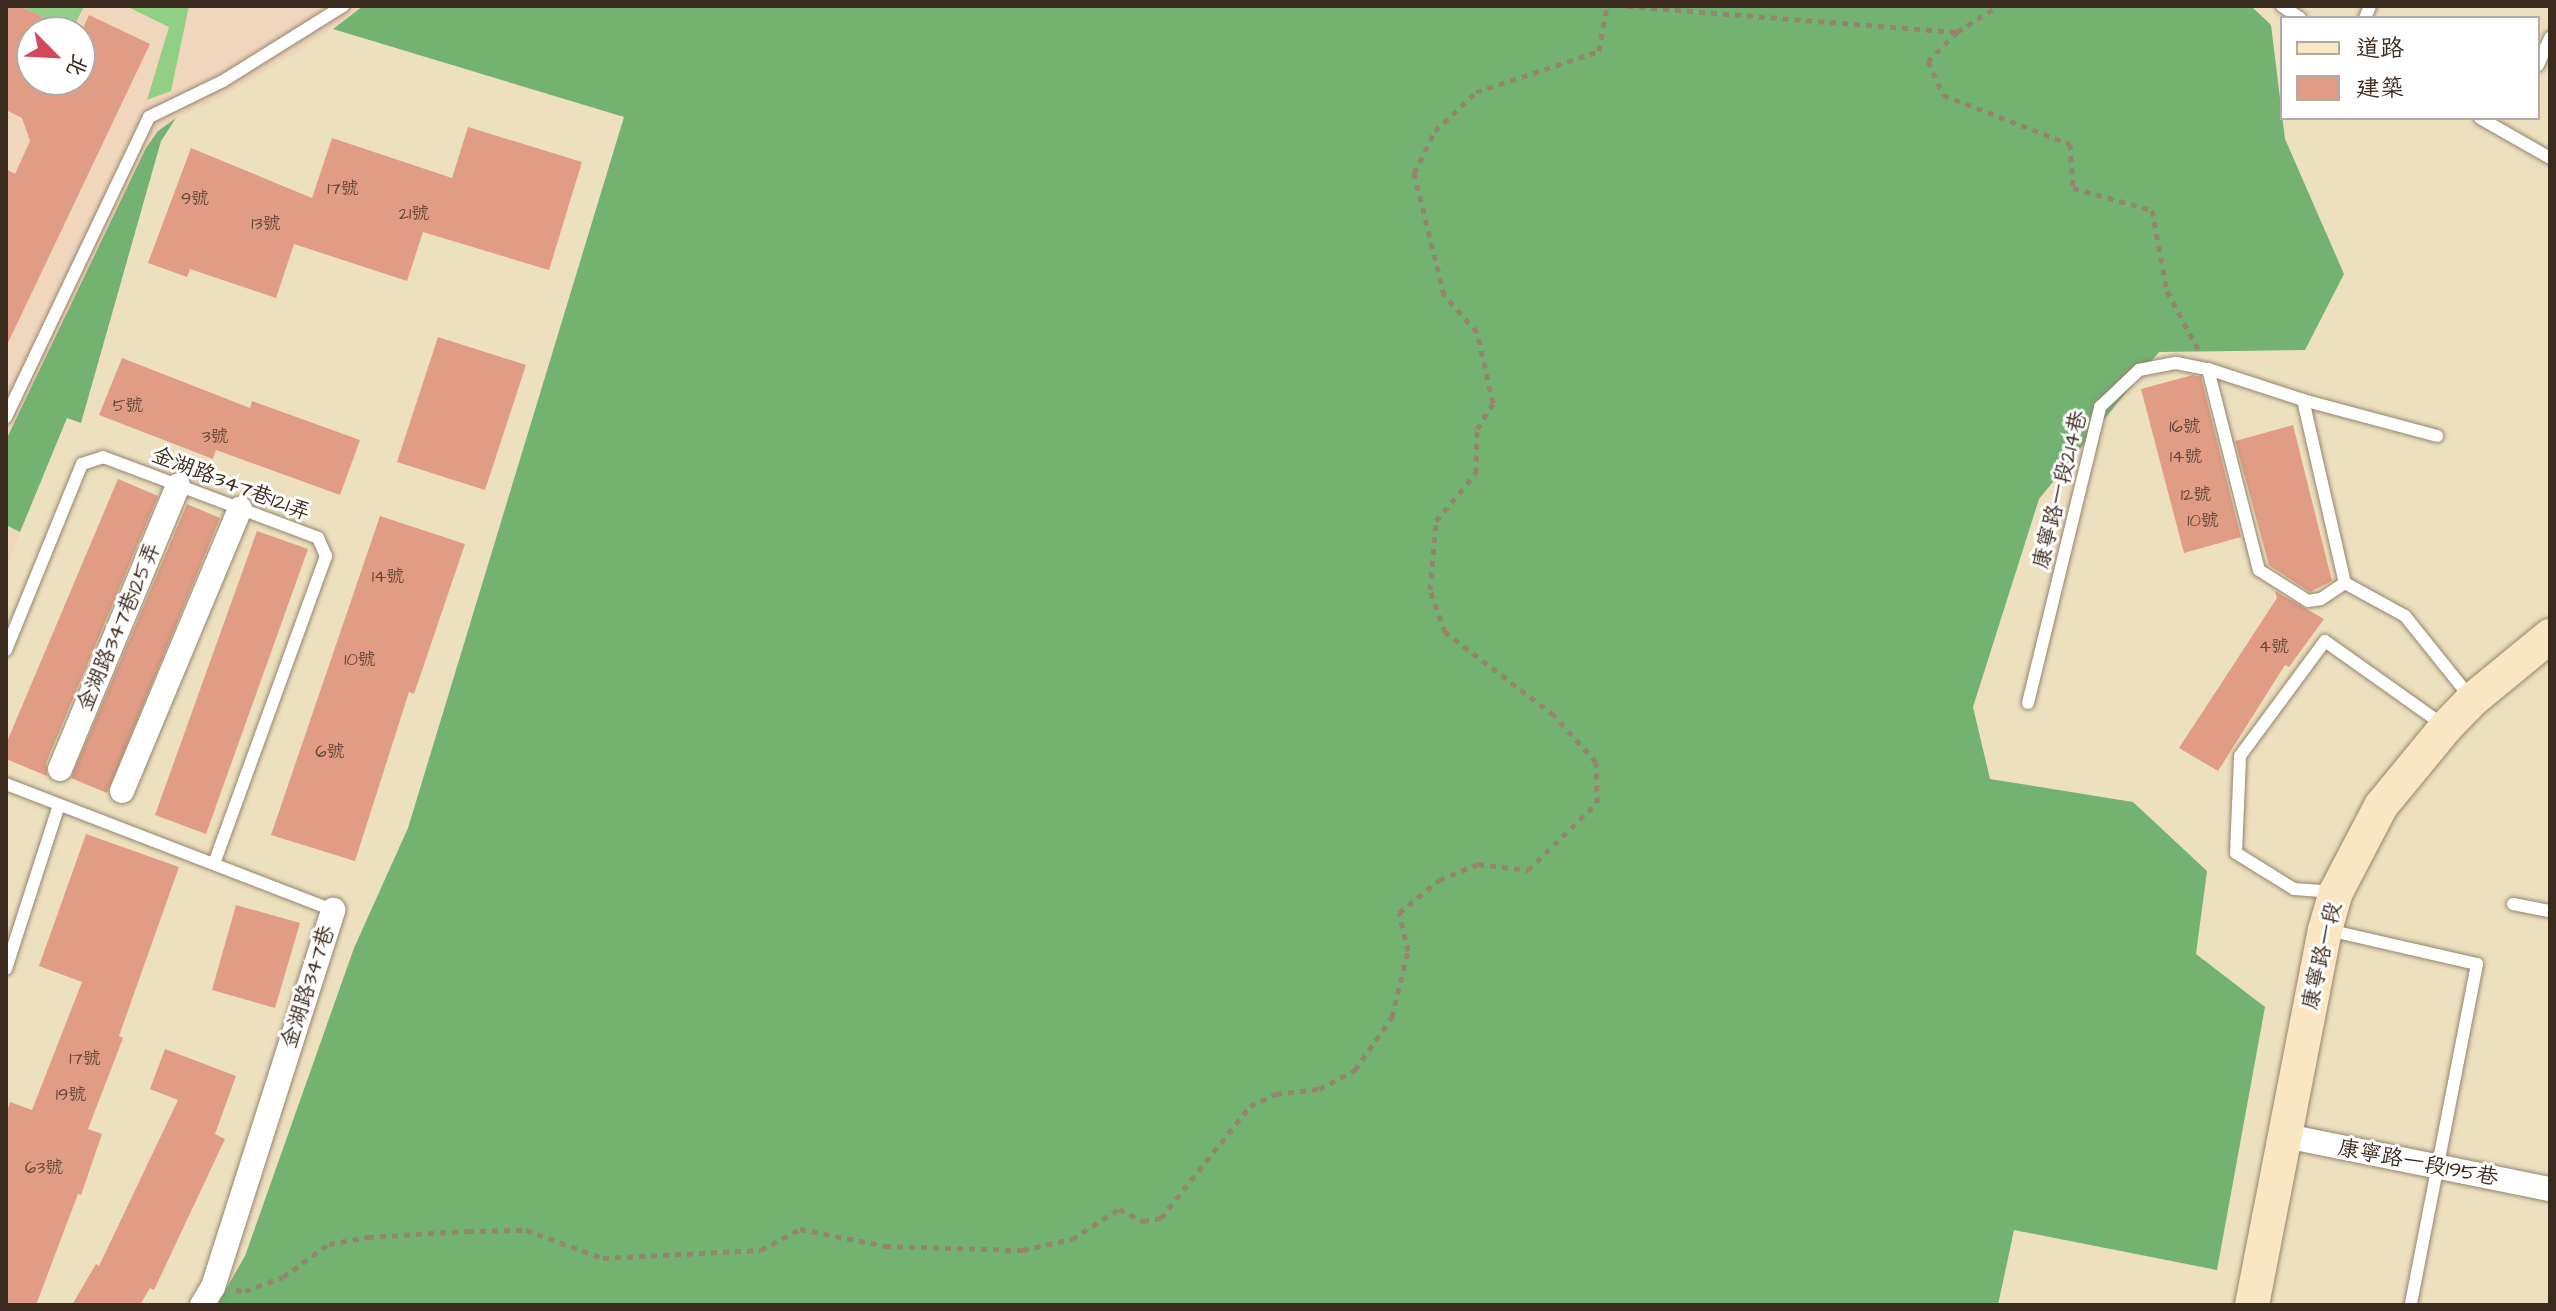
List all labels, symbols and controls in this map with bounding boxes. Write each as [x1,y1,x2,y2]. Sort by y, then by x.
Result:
north arrow [16,16,96,96]
legend [2280,16,2540,120]
text: 道路 [2356,32,2404,66]
text: 北 [58,49,95,82]
text: 建築 [2356,72,2404,106]
house number: 17號 [327,178,359,200]
house number: 9號 [181,188,209,210]
house number: 21號 [399,203,429,225]
house number: 13號 [251,213,281,235]
house number: 5號 [113,395,143,417]
street label: 康寧路一段214巷 [2028,408,2092,572]
house number: 16號 [2169,416,2201,438]
house number: 3號 [201,426,229,448]
street label: 金湖路347巷121弄 [148,442,314,526]
house number: 14號 [2170,446,2202,468]
house number: 12號 [2181,484,2211,506]
house number: 10號 [2187,510,2219,532]
street label: 金湖路347巷125弄 [72,539,166,715]
house number: 14號 [372,566,404,588]
house number: 4號 [2259,636,2289,658]
house number: 10號 [344,649,376,671]
house number: 6號 [315,741,345,763]
street label: 康寧路一段 [2297,899,2347,1013]
street label: 金湖路347巷 [276,922,340,1052]
house number: 17號 [69,1048,101,1070]
house number: 19號 [56,1084,86,1106]
street label: 康寧路一段195巷 [2336,1134,2500,1192]
house number: 63號 [25,1157,63,1179]

